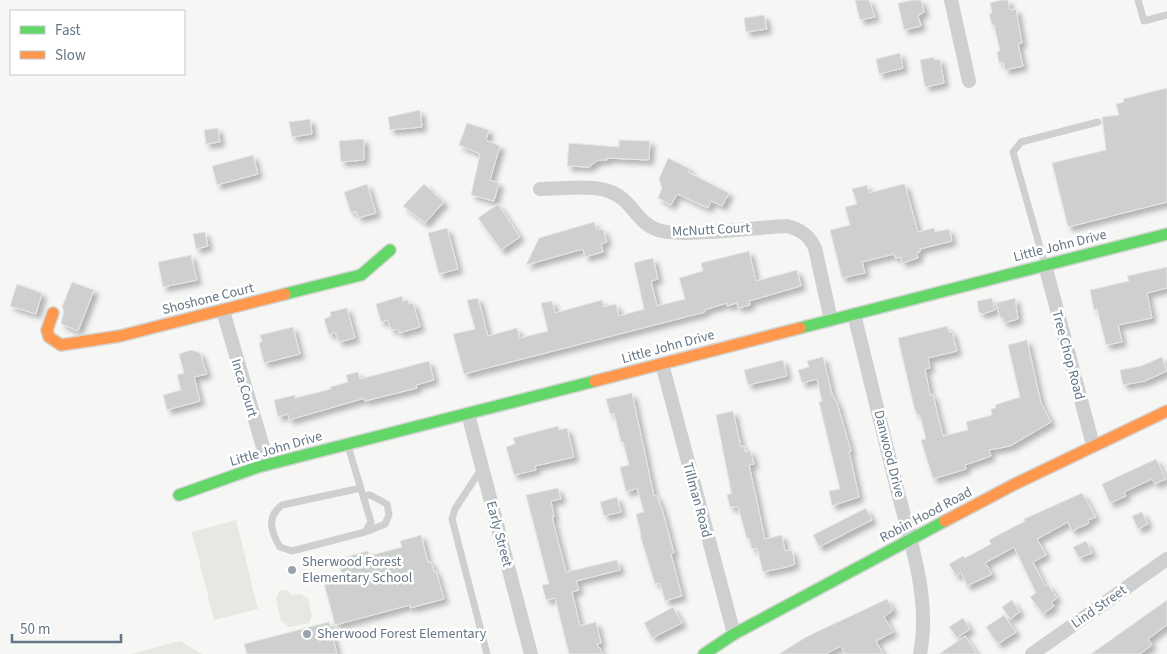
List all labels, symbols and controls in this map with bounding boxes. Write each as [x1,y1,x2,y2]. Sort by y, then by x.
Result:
legend [10,10,185,75]
text: Fast [55,20,81,41]
text: Slow [55,45,86,66]
street label: McNutt Court [672,218,751,242]
street label: Little John Drive [1011,225,1109,267]
street label: Shoshone Court [160,278,256,320]
street label: Tree Chop Road [1046,308,1090,402]
street label: Little John Drive [619,325,717,369]
street label: Inca Court [226,356,262,420]
street label: Danwood Drive [868,408,910,500]
street label: Little John Drive [227,426,325,472]
street label: Tillman Road [677,460,717,540]
street label: Robin Hood Road [876,482,976,548]
street label: Early Street [481,499,517,569]
place label: Sherwood Forest Elementary School [302,552,413,588]
marker: Sherwood Forest Elementary School [286,564,298,576]
street label: Lind Street [1067,580,1131,633]
scale bar [12,612,121,644]
text: 50 m [20,619,50,640]
place label: Sherwood Forest Elementary [317,624,487,644]
marker: Sherwood Forest Elementary [301,628,313,640]

